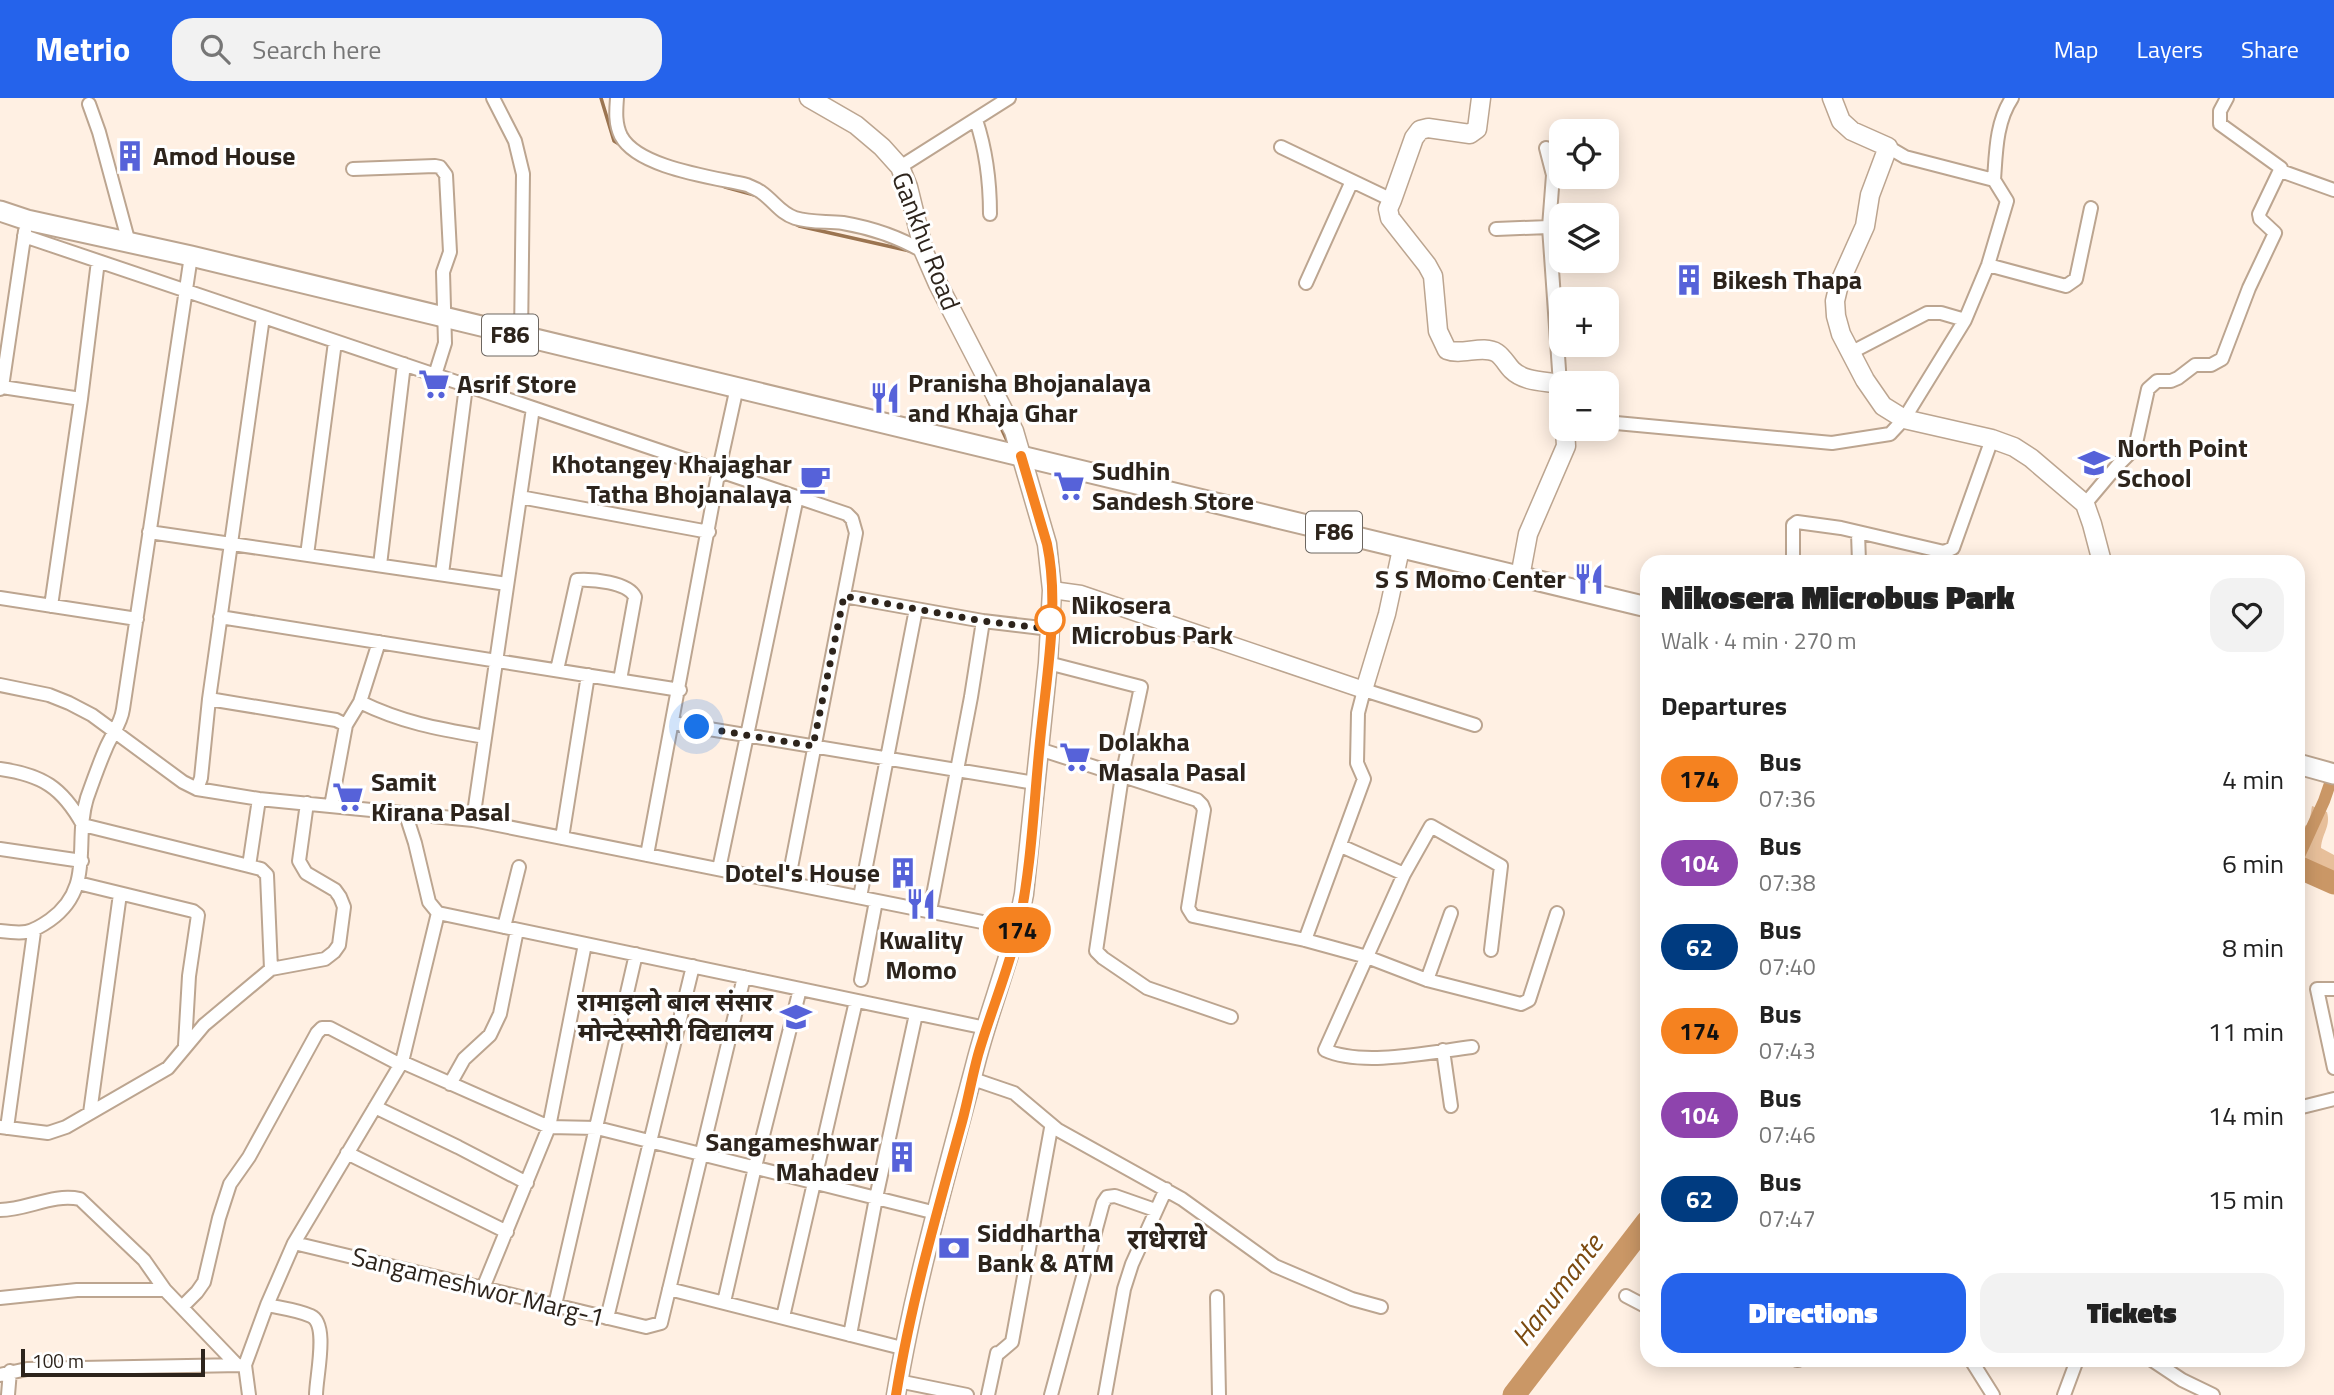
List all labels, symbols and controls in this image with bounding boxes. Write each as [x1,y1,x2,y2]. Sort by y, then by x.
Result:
search box [172,18,662,81]
text: Metrio [35,24,130,74]
icon: search [196,30,234,68]
text: Search here [252,30,381,69]
text: Map [2054,31,2099,67]
text: Layers [2137,31,2203,67]
text: Share [2241,31,2299,67]
map controls [1549,119,1619,441]
button: locate [1549,119,1619,189]
place label: Amod House [153,136,295,175]
building icon: Amod House [113,139,147,173]
street label: Gankhu Road [882,166,971,316]
button: layers [1549,203,1619,273]
place label: Bikesh Thapa [1712,260,1862,299]
building icon: Bikesh Thapa [1672,263,1706,297]
button: + [1549,287,1619,357]
road number: F86 [482,314,538,356]
place label: Pranisha Bhojanalaya and Khaja Ghar [908,363,1151,432]
place label: Asrif Store [457,364,577,403]
supermarket icon: Asrif Store [417,367,451,401]
button: − [1549,371,1619,441]
restaurant icon: Pranisha Bhojanalaya and Khaja Ghar [868,381,902,415]
place label: North Point School [2117,428,2248,497]
place label: Khotangey Khajaghar Tatha Bhojanalaya [551,444,792,513]
school or university icon: North Point School [2077,446,2111,480]
place label: Sudhin Sandesh Store [1092,451,1254,520]
cafe icon: Khotangey Khajaghar Tatha Bhojanalaya [798,462,832,496]
supermarket icon: Sudhin Sandesh Store [1052,469,1086,503]
road number: F86 [1306,512,1362,552]
place label: S S Momo Center [1375,559,1566,598]
restaurant icon: S S Momo Center [1572,562,1606,596]
text: Nikosera Microbus Park [1661,572,2014,622]
button: heart [2210,578,2284,652]
place label: Nikosera Microbus Park [1071,585,1234,654]
marker: Nikosera Microbus Park [1035,605,1065,635]
text: Walk · 4 min · 270 m [1661,623,1857,658]
text: Departures [1661,686,1787,725]
your location [679,709,714,744]
place label: Dolakha Masala Pasal [1098,722,1246,791]
supermarket icon: Dolakha Masala Pasal [1058,740,1092,774]
text: Bus [1759,742,1801,781]
text: 4 min [2222,760,2284,799]
text: 174 [1679,761,1720,797]
place label: Samit Kirana Pasal [371,762,511,831]
supermarket icon: Samit Kirana Pasal [331,780,365,814]
text: 07:36 [1759,781,1816,816]
text: Bus [1759,826,1801,865]
text: 6 min [2222,844,2284,883]
text: 104 [1679,845,1720,881]
place label: Dotel's House [724,853,880,892]
building icon: Dotel's House [886,856,920,890]
text: 07:38 [1759,865,1816,900]
restaurant icon: Kwality Momo [904,887,938,921]
line badge: 174 [977,907,1057,953]
text: Bus [1759,910,1801,949]
text: 174 [997,912,1037,948]
place label: Kwality Momo [879,920,963,989]
text: 8 min [2222,928,2284,967]
text: 62 [1686,929,1713,965]
text: 07:40 [1759,949,1816,984]
place label: रामाइलो बाल संसार मोन्टेस्सोरी विद्यालय [577,982,774,1051]
text: Bus [1759,994,1801,1033]
school or university icon: रामाइलो बाल संसार मोन्टेस्सोरी विद्यालय [779,1000,813,1034]
text: 11 min [2208,1012,2284,1051]
text: 174 [1679,1013,1720,1049]
text: 07:43 [1759,1033,1816,1068]
text: Bus [1759,1078,1801,1117]
text: 14 min [2208,1096,2284,1135]
text: 104 [1679,1097,1720,1133]
text: 07:46 [1759,1117,1816,1152]
place label: Sangameshwar Mahadev [705,1122,879,1191]
building icon: Sangameshwar Mahadev [885,1140,919,1174]
text: Bus [1759,1162,1801,1201]
text: 15 min [2208,1180,2284,1219]
text: 62 [1686,1181,1713,1217]
text: 07:47 [1759,1201,1816,1236]
place label: Siddhartha Bank & ATM [977,1213,1114,1282]
district label: राधेराधे [1127,1217,1208,1260]
water label: Hanumante [1500,1223,1614,1355]
bank icon: Siddhartha Bank & ATM [937,1231,971,1265]
street label: Sangameshwor Marg-1 [348,1236,609,1337]
button: Directions [1661,1273,1966,1353]
button: Tickets [1980,1273,2284,1353]
scale bar [21,1346,205,1378]
text: 100 m [32,1346,84,1375]

